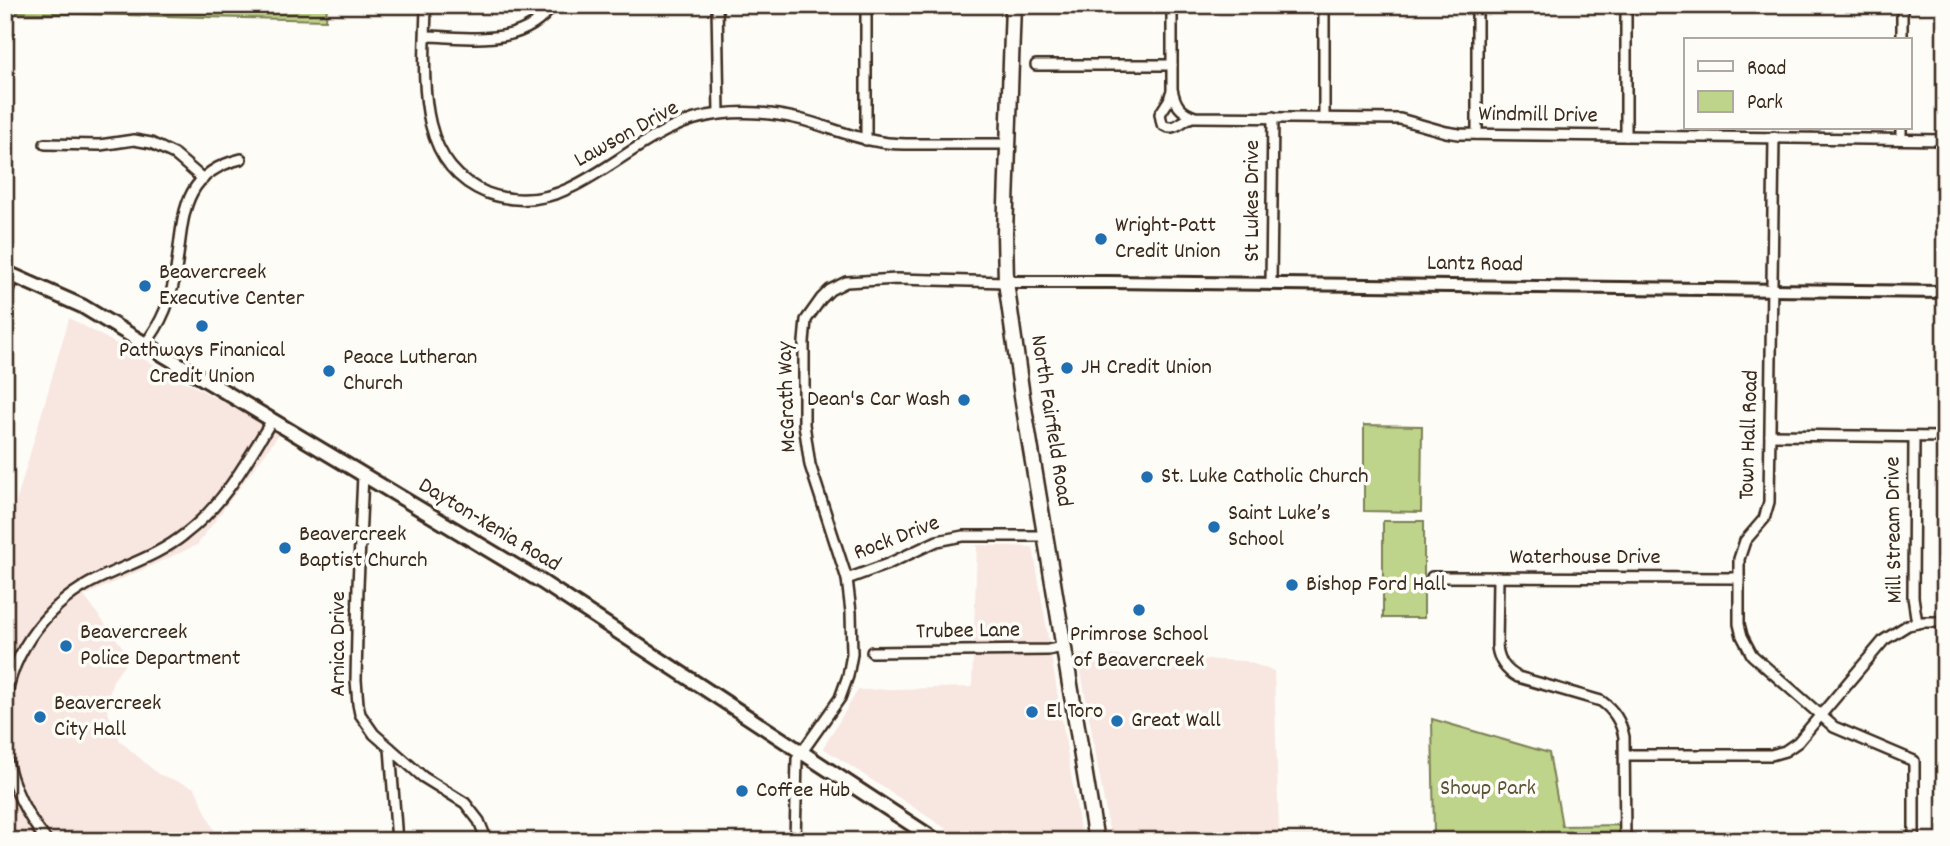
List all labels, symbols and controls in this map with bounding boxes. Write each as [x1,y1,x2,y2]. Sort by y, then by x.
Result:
legend [1684,38,1912,130]
text: Road [1747,55,1786,85]
text: Park [1747,89,1783,119]
street label: Lawson Drive [569,93,685,177]
street label: Windmill Drive [1478,98,1598,134]
street label: St Lukes Drive [1237,140,1270,262]
place label: Wright-Patt Credit Union [1115,210,1221,269]
marker: Wright-Patt Credit Union [1093,231,1109,247]
street label: Lantz Road [1427,248,1523,282]
place label: Beavercreek Executive Center [159,257,305,316]
marker: Beavercreek Executive Center [137,278,153,294]
marker: Pathways Finanical Credit Union [194,318,210,334]
street label: North Fairfield Road [1020,333,1080,509]
place label: Pathways Finanical Credit Union [119,335,286,394]
street label: McGrath Way [770,340,806,453]
place label: Peace Lutheran Church [343,342,477,401]
place label: JH Credit Union [1081,352,1212,385]
marker: JH Credit Union [1059,360,1075,376]
marker: Peace Lutheran Church [321,363,337,379]
street label: Town Hall Road [1731,370,1769,500]
place label: Dean's Car Wash [807,384,950,417]
marker: Dean's Car Wash [956,392,972,408]
street label: Mill Stream Drive [1877,456,1913,604]
place label: St. Luke Catholic Church [1161,461,1369,494]
marker: St. Luke Catholic Church [1139,469,1155,485]
street label: Dayton-Xenia Road [411,470,567,582]
place label: Saint Luke’s School [1228,498,1331,557]
street label: Rock Drive [849,508,945,570]
place label: Beavercreek Baptist Church [299,519,428,578]
marker: Saint Luke’s School [1206,519,1222,535]
marker: Beavercreek Baptist Church [277,540,293,556]
street label: Waterhouse Drive [1509,542,1661,575]
place label: Bishop Ford Hall [1306,569,1447,602]
marker: Bishop Ford Hall [1284,577,1300,593]
street label: Arnica Drive [323,591,356,697]
marker: Primrose School of Beavercreek [1131,602,1147,618]
street label: Trubee Lane [916,615,1020,649]
place label: Beavercreek Police Department [80,617,240,676]
place label: Primrose School of Beavercreek [1070,619,1209,678]
marker: Beavercreek Police Department [58,638,74,654]
place label: Beavercreek City Hall [54,688,162,747]
place label: El Toro [1046,696,1103,729]
marker: El Toro [1024,704,1040,720]
place label: Great Wall [1131,705,1221,738]
marker: Beavercreek City Hall [32,709,48,725]
marker: Great Wall [1109,713,1125,729]
park label: Shoup Park [1440,773,1536,806]
place label: Coffee Hub [756,775,850,808]
marker: Coffee Hub [734,783,750,799]

